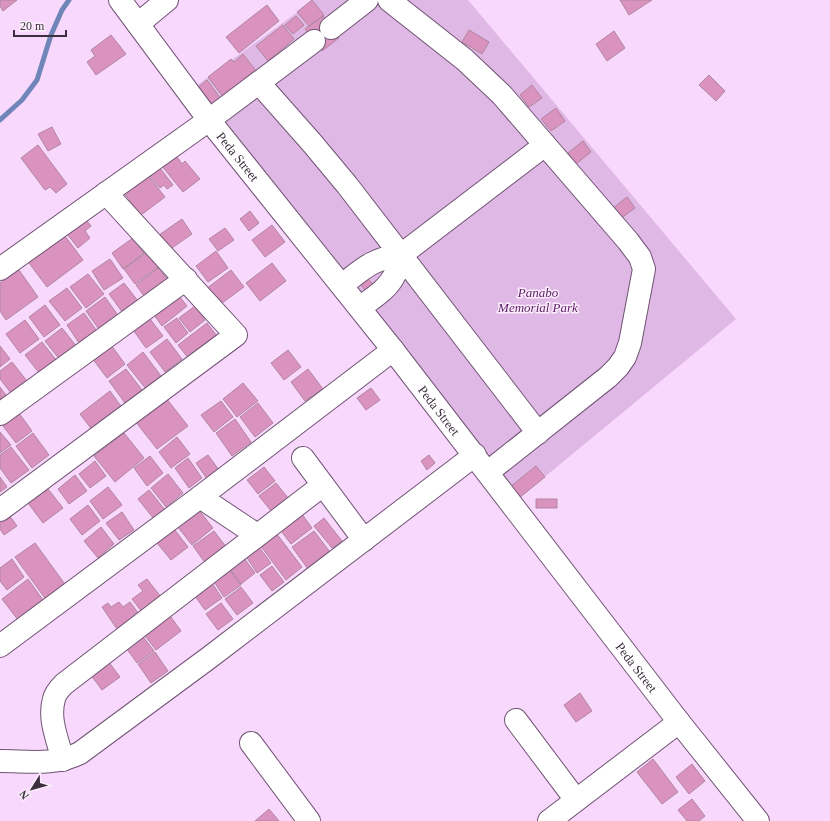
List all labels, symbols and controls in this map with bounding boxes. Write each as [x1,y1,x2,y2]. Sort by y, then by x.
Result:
scale bar [14,12,66,38]
text: 20 m [20,19,45,33]
street label: Peda Street [214,129,263,184]
park label: Panabo Memorial Park [497,285,578,315]
street label: Peda Street [415,382,463,439]
street label: Peda Street [613,639,661,695]
north arrow [12,769,52,809]
text: N [17,788,31,802]

